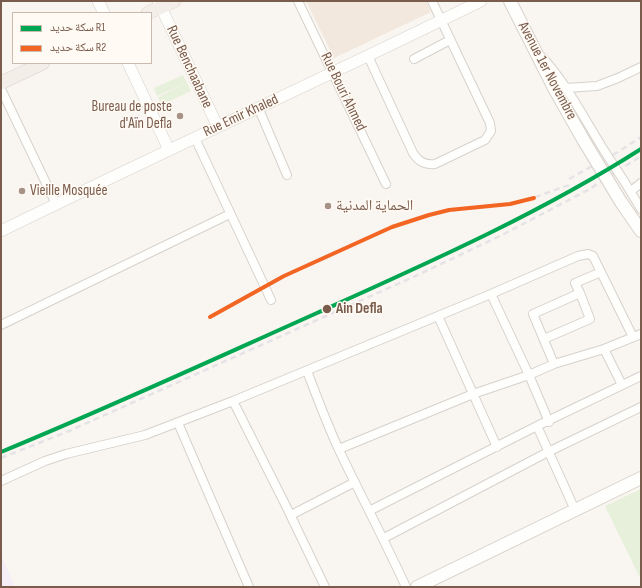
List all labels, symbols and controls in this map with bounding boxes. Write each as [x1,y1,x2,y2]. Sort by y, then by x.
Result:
legend [12,12,152,64]
street label: Avenue 1er Novembre [514,19,580,123]
text: سكة حديد R1 [50,20,106,35]
street label: Rue Benchaabane [162,23,216,111]
text: سكة حديد R2 [50,40,106,55]
street label: Rue Bouri Ahmed [316,50,370,134]
street label: Rue Emir Khaled [200,91,282,141]
place label: Bureau de poste d'Aïn Defla [92,98,172,133]
marker: Bureau de poste d'Aïn Defla [175,111,185,121]
place label: Vieille Mosquée [30,182,107,200]
marker: Vieille Mosquée [17,186,27,196]
place label: الحماية المدنية [336,197,413,215]
marker: الحماية المدنية [323,201,333,211]
place label: Ain Defla [336,300,383,318]
marker: Ain Defla [321,303,333,315]

